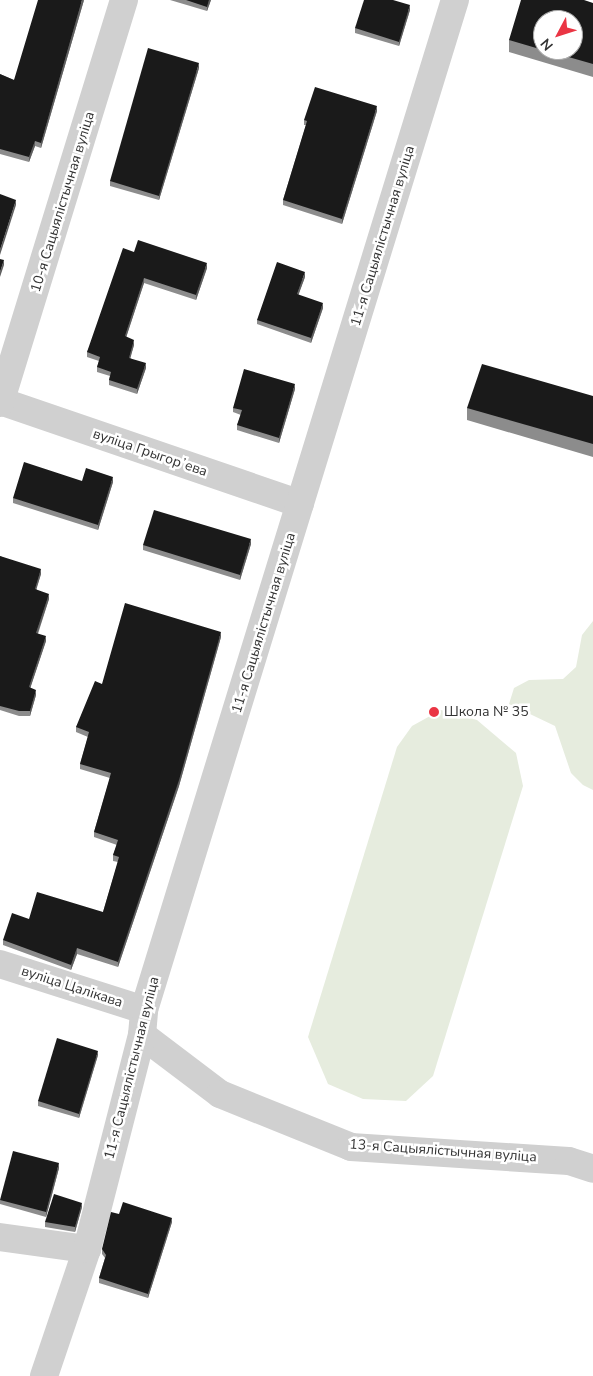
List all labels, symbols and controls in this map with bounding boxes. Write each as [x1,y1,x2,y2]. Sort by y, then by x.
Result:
north arrow [533,10,583,60]
text: N [536,34,558,54]
street label: 10-я Сацыялістычная вуліца [28,110,98,294]
street label: 11-я Сацыялістычная вуліца [348,144,418,328]
street label: вуліца Грыгорʼева [90,426,210,480]
street label: 11-я Сацыялістычная вуліца [229,531,299,715]
place label: Школа № 35 [444,704,529,720]
marker: Школа № 35 [428,706,440,718]
street label: вуліца Цалікава [19,963,125,1011]
street label: 11-я Сацыялістычная вуліца [101,975,163,1161]
street label: 13-я Сацыялістычная вуліца [349,1136,537,1166]

